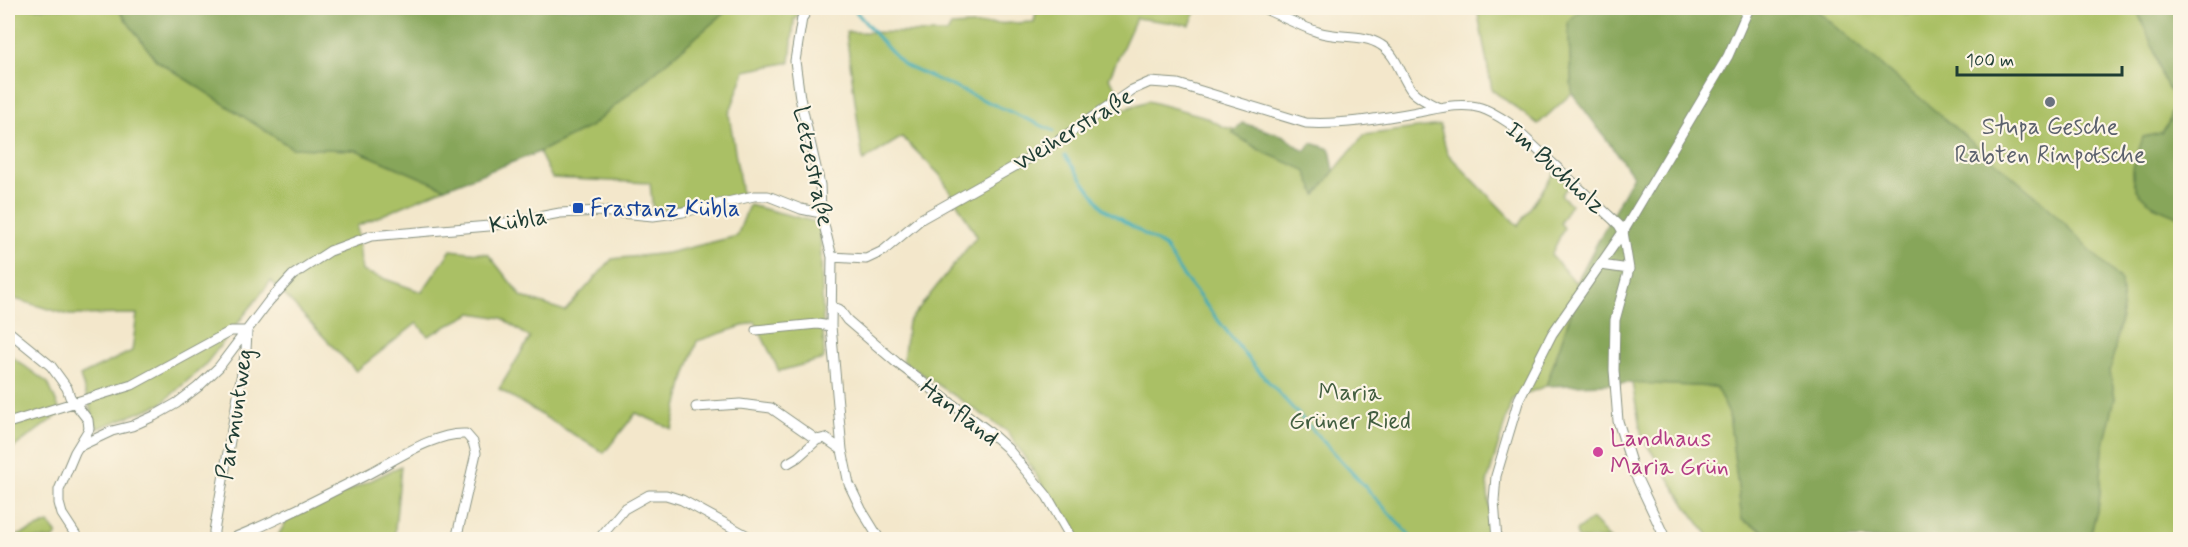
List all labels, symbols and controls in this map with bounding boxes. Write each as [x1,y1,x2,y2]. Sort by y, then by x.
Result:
scale bar [1957,39,2122,77]
text: 100 m [1966,49,2014,73]
street label: Weiherstraße [1008,81,1140,179]
marker: Stupa Gesche Rabten Rinpotsche [2043,95,2057,109]
street label: Letzestraße [785,103,840,229]
place label: Stupa Gesche Rabten Rinpotsche [1955,112,2146,171]
street label: Im Buchholz [1498,115,1612,221]
place label: Frastanz Kübla [590,194,740,225]
street label: Kübla [487,201,550,242]
marker: Frastanz Kübla [571,201,585,215]
street label: Parmuntweg [210,346,261,482]
street label: Hanfland [913,373,1005,454]
park label: Maria Grüner Ried [1289,378,1411,437]
place label: Landhaus Maria Grün [1610,424,1729,483]
marker: Landhaus Maria Grün [1591,445,1605,459]

